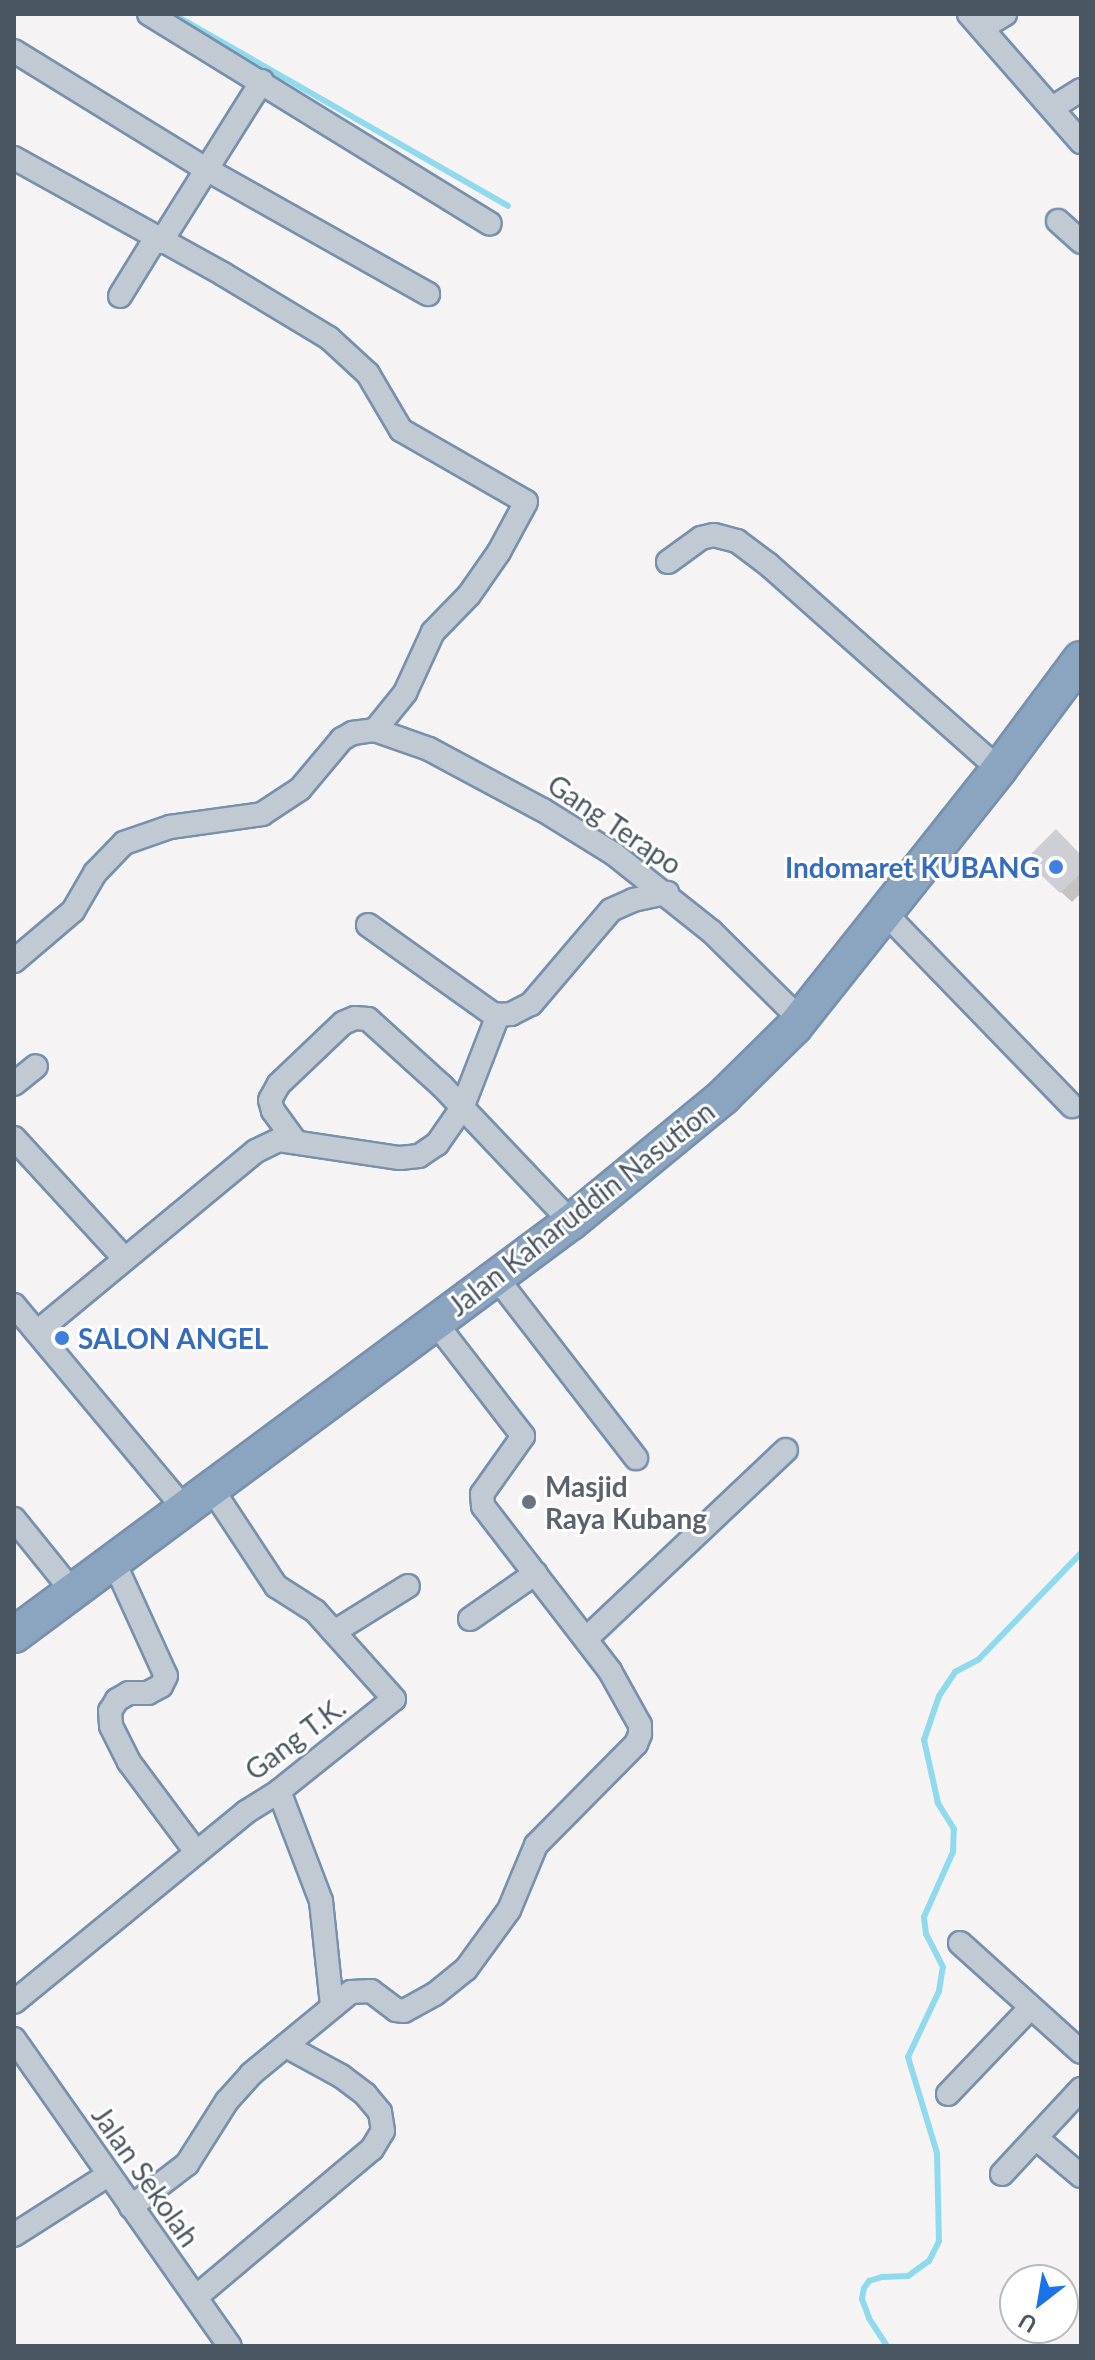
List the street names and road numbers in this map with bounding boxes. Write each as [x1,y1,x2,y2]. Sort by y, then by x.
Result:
street label: Gang Terapo [541,767,689,881]
street label: Jalan Kaharuddin Nasution [441,1094,721,1322]
street label: Gang T.K. [238,1689,352,1787]
street label: Jalan Sekolah [85,2099,207,2253]

